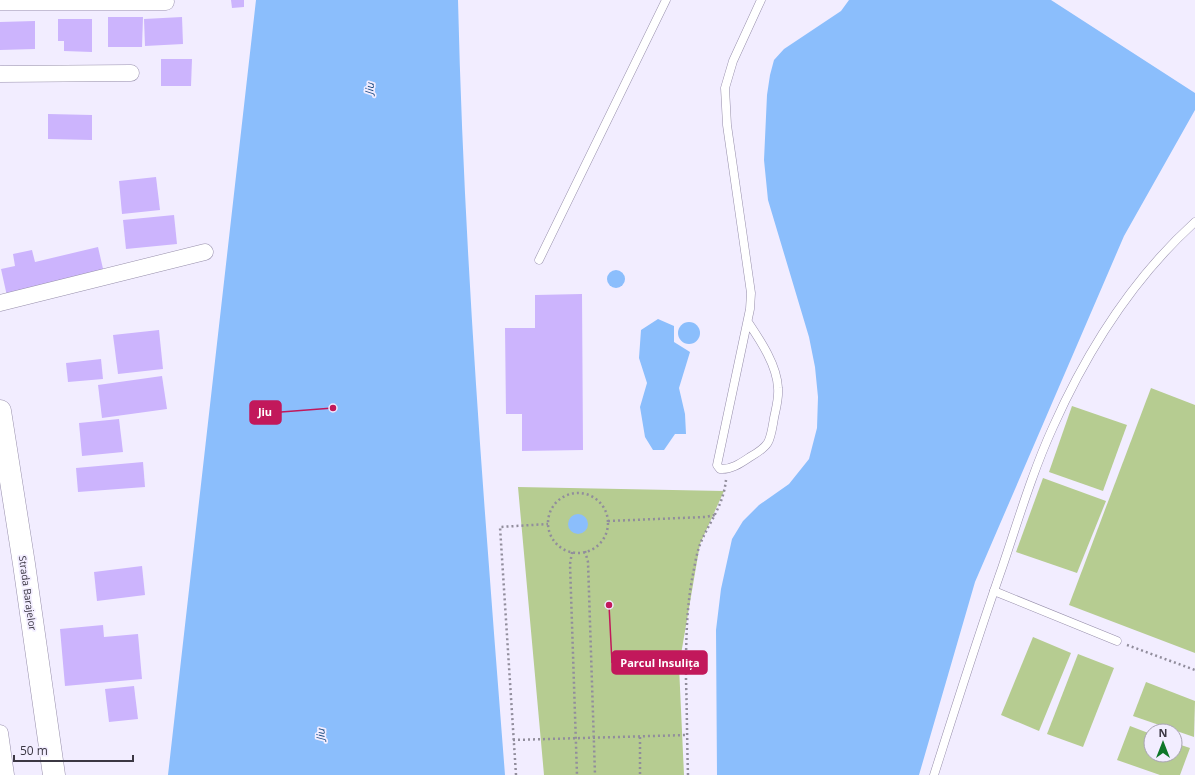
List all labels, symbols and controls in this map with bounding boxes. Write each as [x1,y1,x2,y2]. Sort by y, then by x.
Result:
water label: Jiu [361,81,377,97]
callout: Jiu [250,401,281,424]
text: Jiu [257,404,272,419]
street label: Strada Barajelor [16,555,40,631]
callout: Parcul Insulița [612,651,707,674]
text: Parcul Insulița [620,655,700,670]
north arrow [1143,723,1183,763]
text: N [1159,725,1167,740]
water label: Jiu [312,728,328,742]
scale bar [14,737,133,763]
text: 50 m [20,742,48,759]

